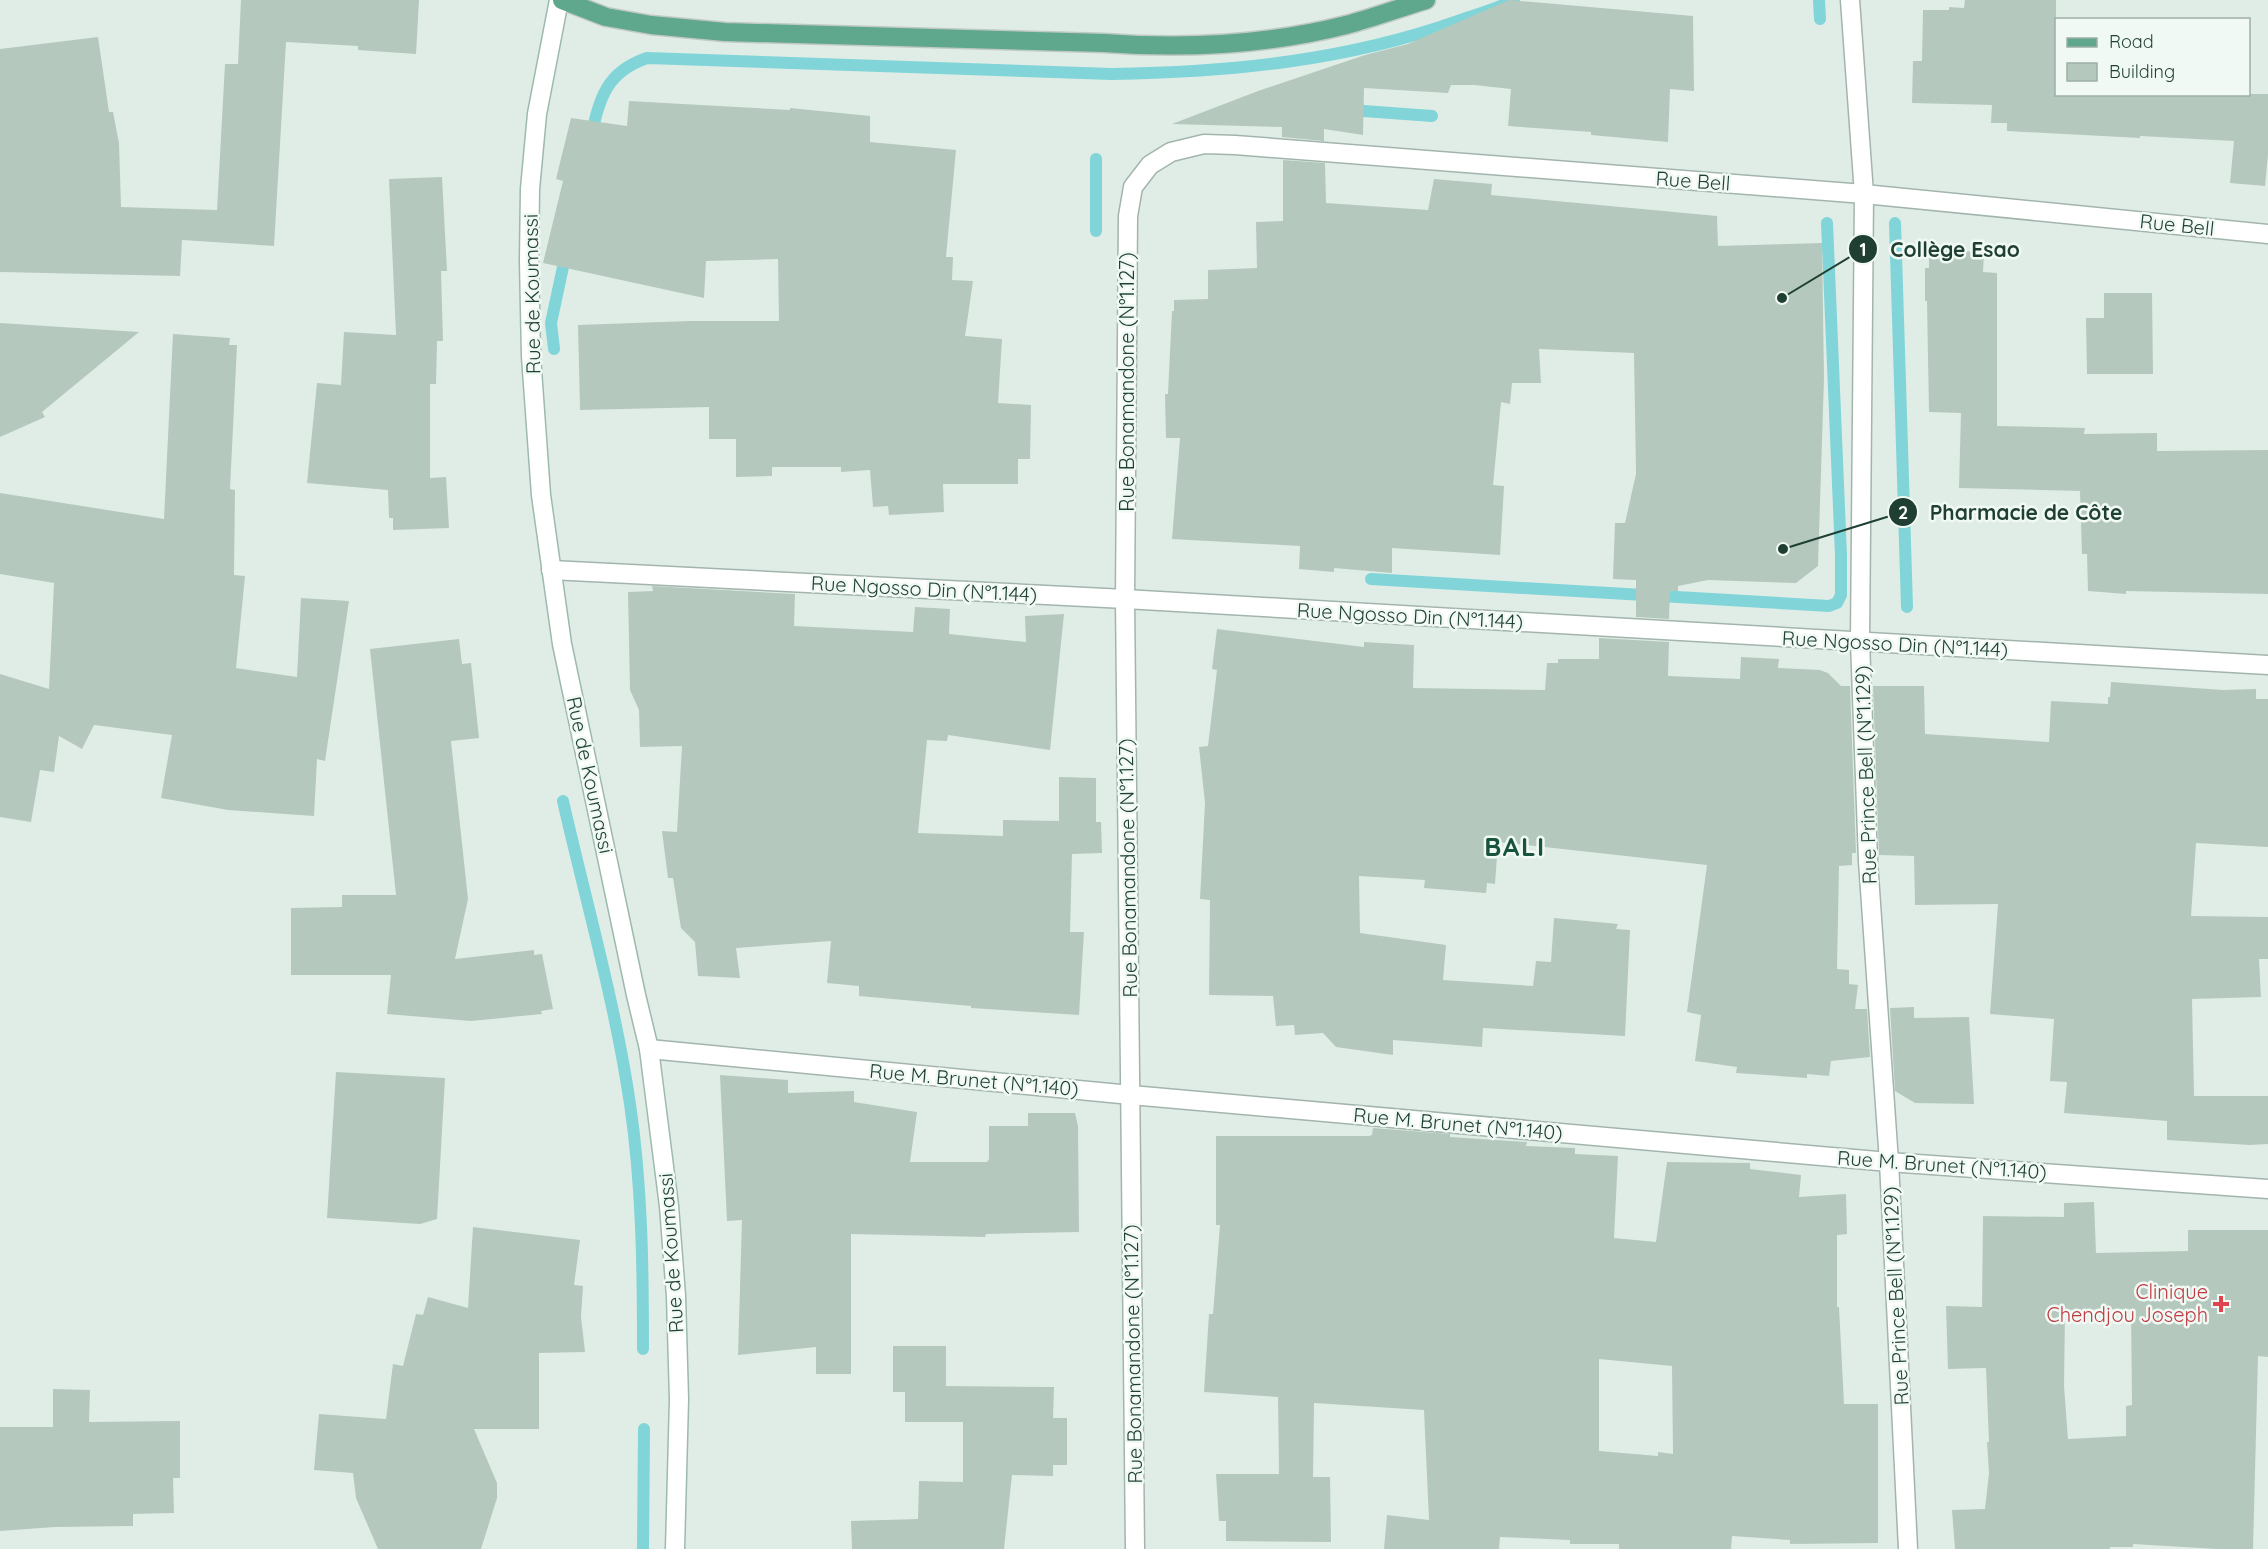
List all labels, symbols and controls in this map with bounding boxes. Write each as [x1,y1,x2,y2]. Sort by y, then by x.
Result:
legend [2055,18,2250,96]
text: Road [2109,30,2154,53]
text: Building [2109,60,2175,83]
street label: Rue Bell [1655,165,1731,196]
street label: Rue Bell [2139,208,2216,241]
street label: Rue de Koumassi [518,214,545,374]
callout: Collège Esao [1848,230,2032,269]
text: Collège Esao [1890,236,2020,262]
text: 1 [1859,238,1867,261]
street label: Rue Bonamandone (N°1.127) [1114,252,1139,512]
callout: Pharmacie de Côte [1888,493,2134,532]
text: Pharmacie de Côte [1930,499,2122,525]
text: 2 [1898,501,1908,524]
street label: Rue Ngosso Din (N°1.144) [810,570,1038,607]
street label: Rue Ngosso Din (N°1.144) [1296,597,1524,634]
street label: Rue Ngosso Din (N°1.144) [1781,625,2009,662]
street label: Rue Prince Bell (N°1.129) [1849,665,1882,885]
street label: Rue de Koumassi [562,694,619,856]
street label: Rue Bonamandone (N°1.127) [1113,738,1142,998]
district label: BALI [1484,830,1546,863]
street label: Rue M. Brunet (N°1.140) [868,1058,1080,1101]
street label: Rue M. Brunet (N°1.140) [1352,1102,1564,1145]
street label: Rue M. Brunet (N°1.140) [1836,1145,2048,1184]
street label: Rue de Koumassi [652,1172,689,1334]
street label: Rue Prince Bell (N°1.129) [1877,1186,1914,1406]
street label: Rue Bonamandone (N°1.127) [1118,1224,1147,1484]
place label: Clinique Chendjou Joseph [2047,1279,2208,1327]
marker: Clinique Chendjou Joseph [2212,1295,2230,1313]

